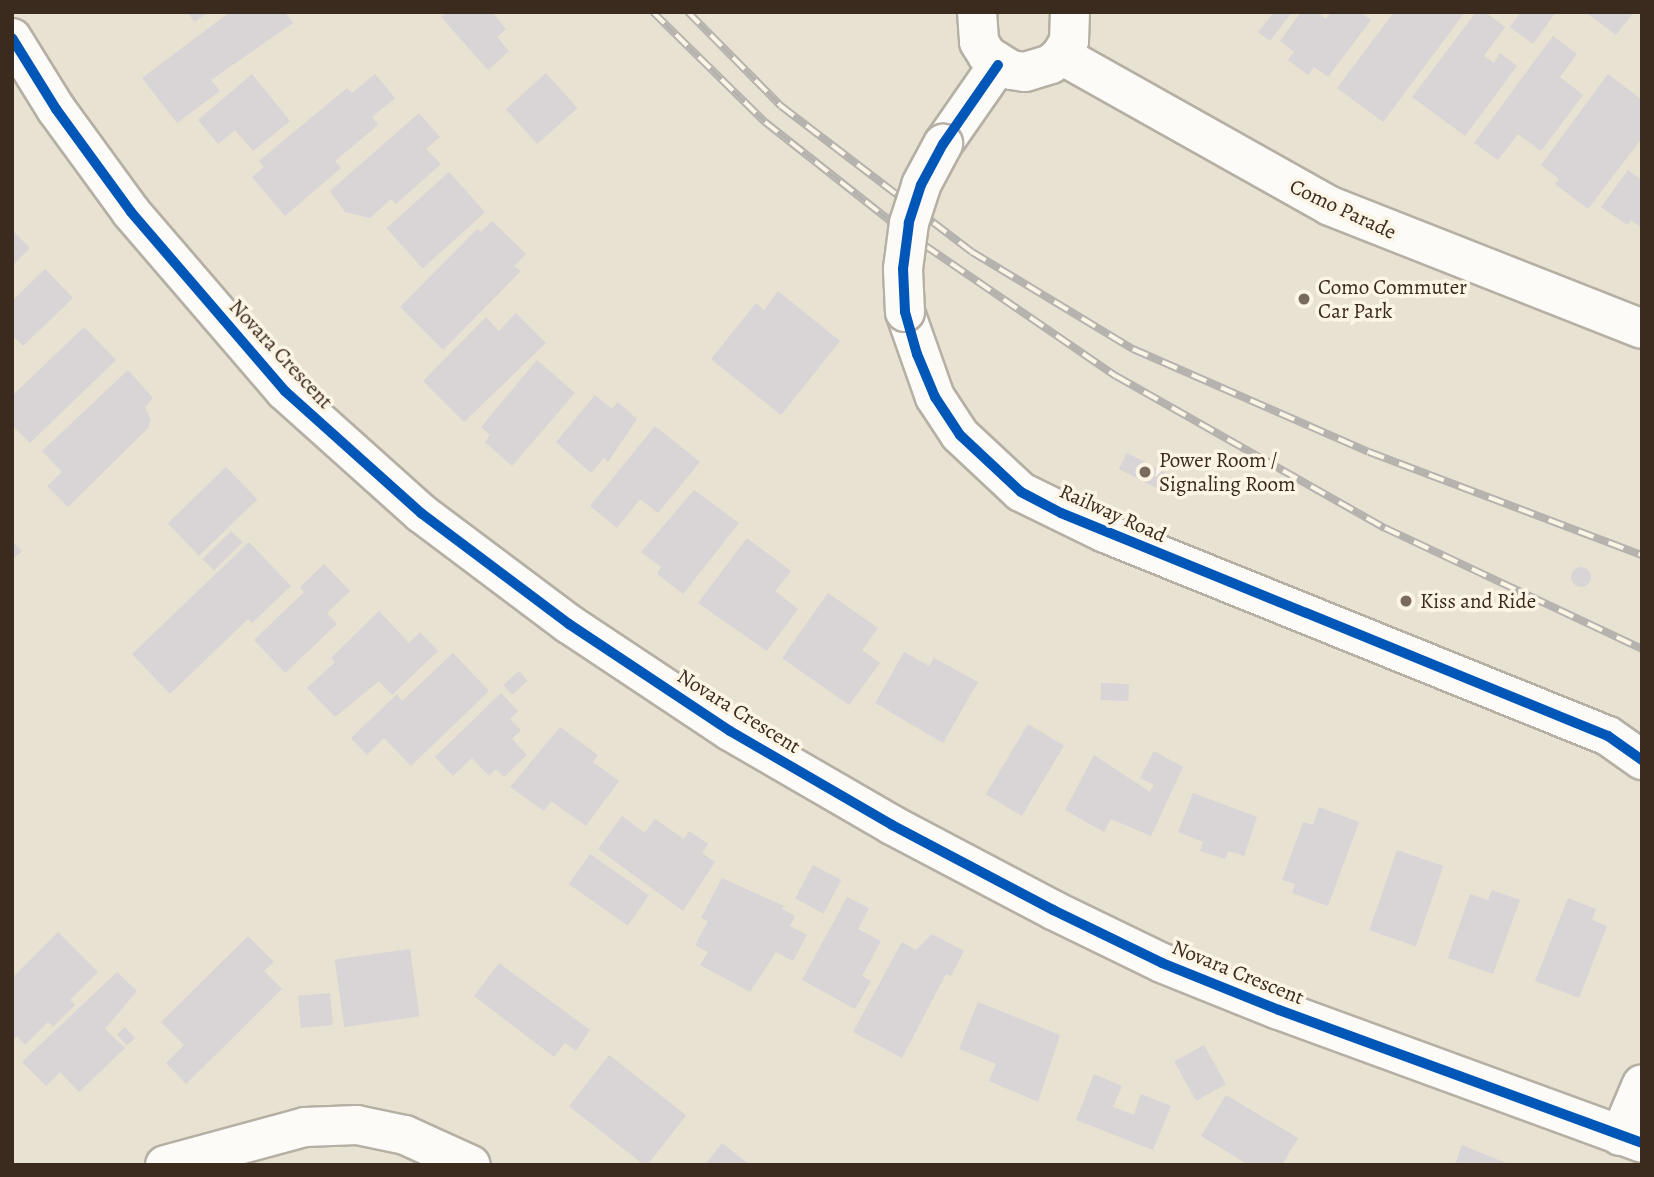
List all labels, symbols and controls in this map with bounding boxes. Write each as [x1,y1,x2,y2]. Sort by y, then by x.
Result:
street label: Como Parade [1286,173,1400,245]
place label: Como Commuter Car Park [1318,274,1467,324]
marker: Como Commuter Car Park [1296,291,1312,307]
street label: Novara Crescent [224,294,338,414]
place label: Power Room / Signaling Room [1159,447,1295,497]
marker: Power Room / Signaling Room [1137,464,1153,480]
street label: Railway Road [1056,478,1170,548]
place label: Kiss and Ride [1420,588,1536,614]
marker: Kiss and Ride [1398,593,1414,609]
street label: Novara Crescent [673,663,805,759]
street label: Novara Crescent [1168,934,1308,1010]

